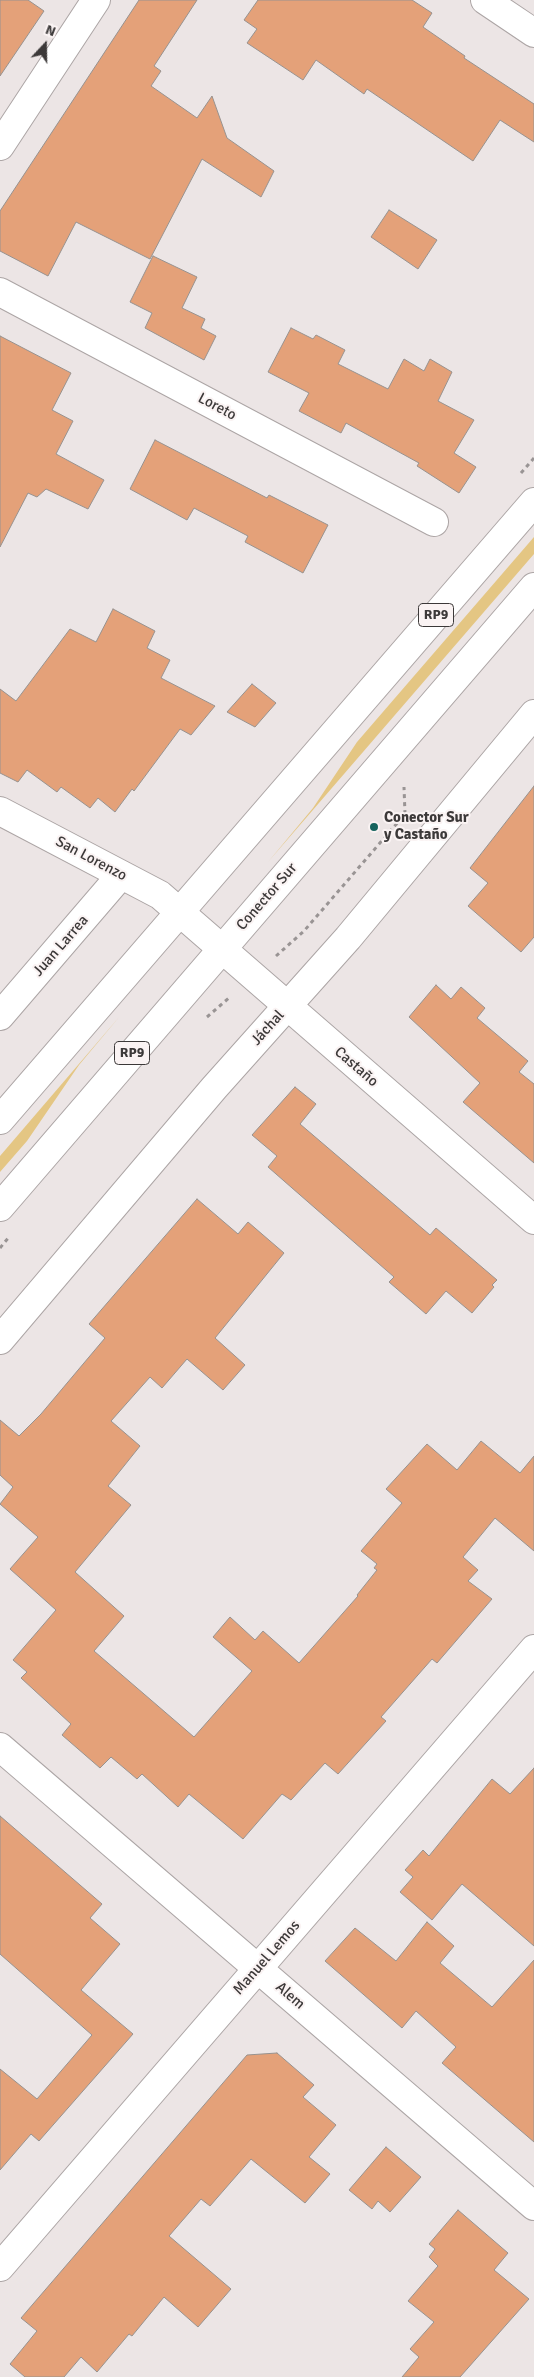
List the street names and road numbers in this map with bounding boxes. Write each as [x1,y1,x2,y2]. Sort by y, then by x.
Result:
street label: Loreto [195,389,239,425]
road number: RP9 [418,604,454,626]
street label: San Lorenzo [52,833,130,885]
street label: Conector Sur [233,860,301,934]
street label: Juan Larrea [30,912,92,980]
street label: Jáchal [248,1007,288,1049]
road number: RP9 [114,1042,150,1064]
street label: Castaño [330,1043,382,1091]
street label: Manuel Lemos [230,1917,304,1999]
street label: Alem [272,1978,308,2014]

